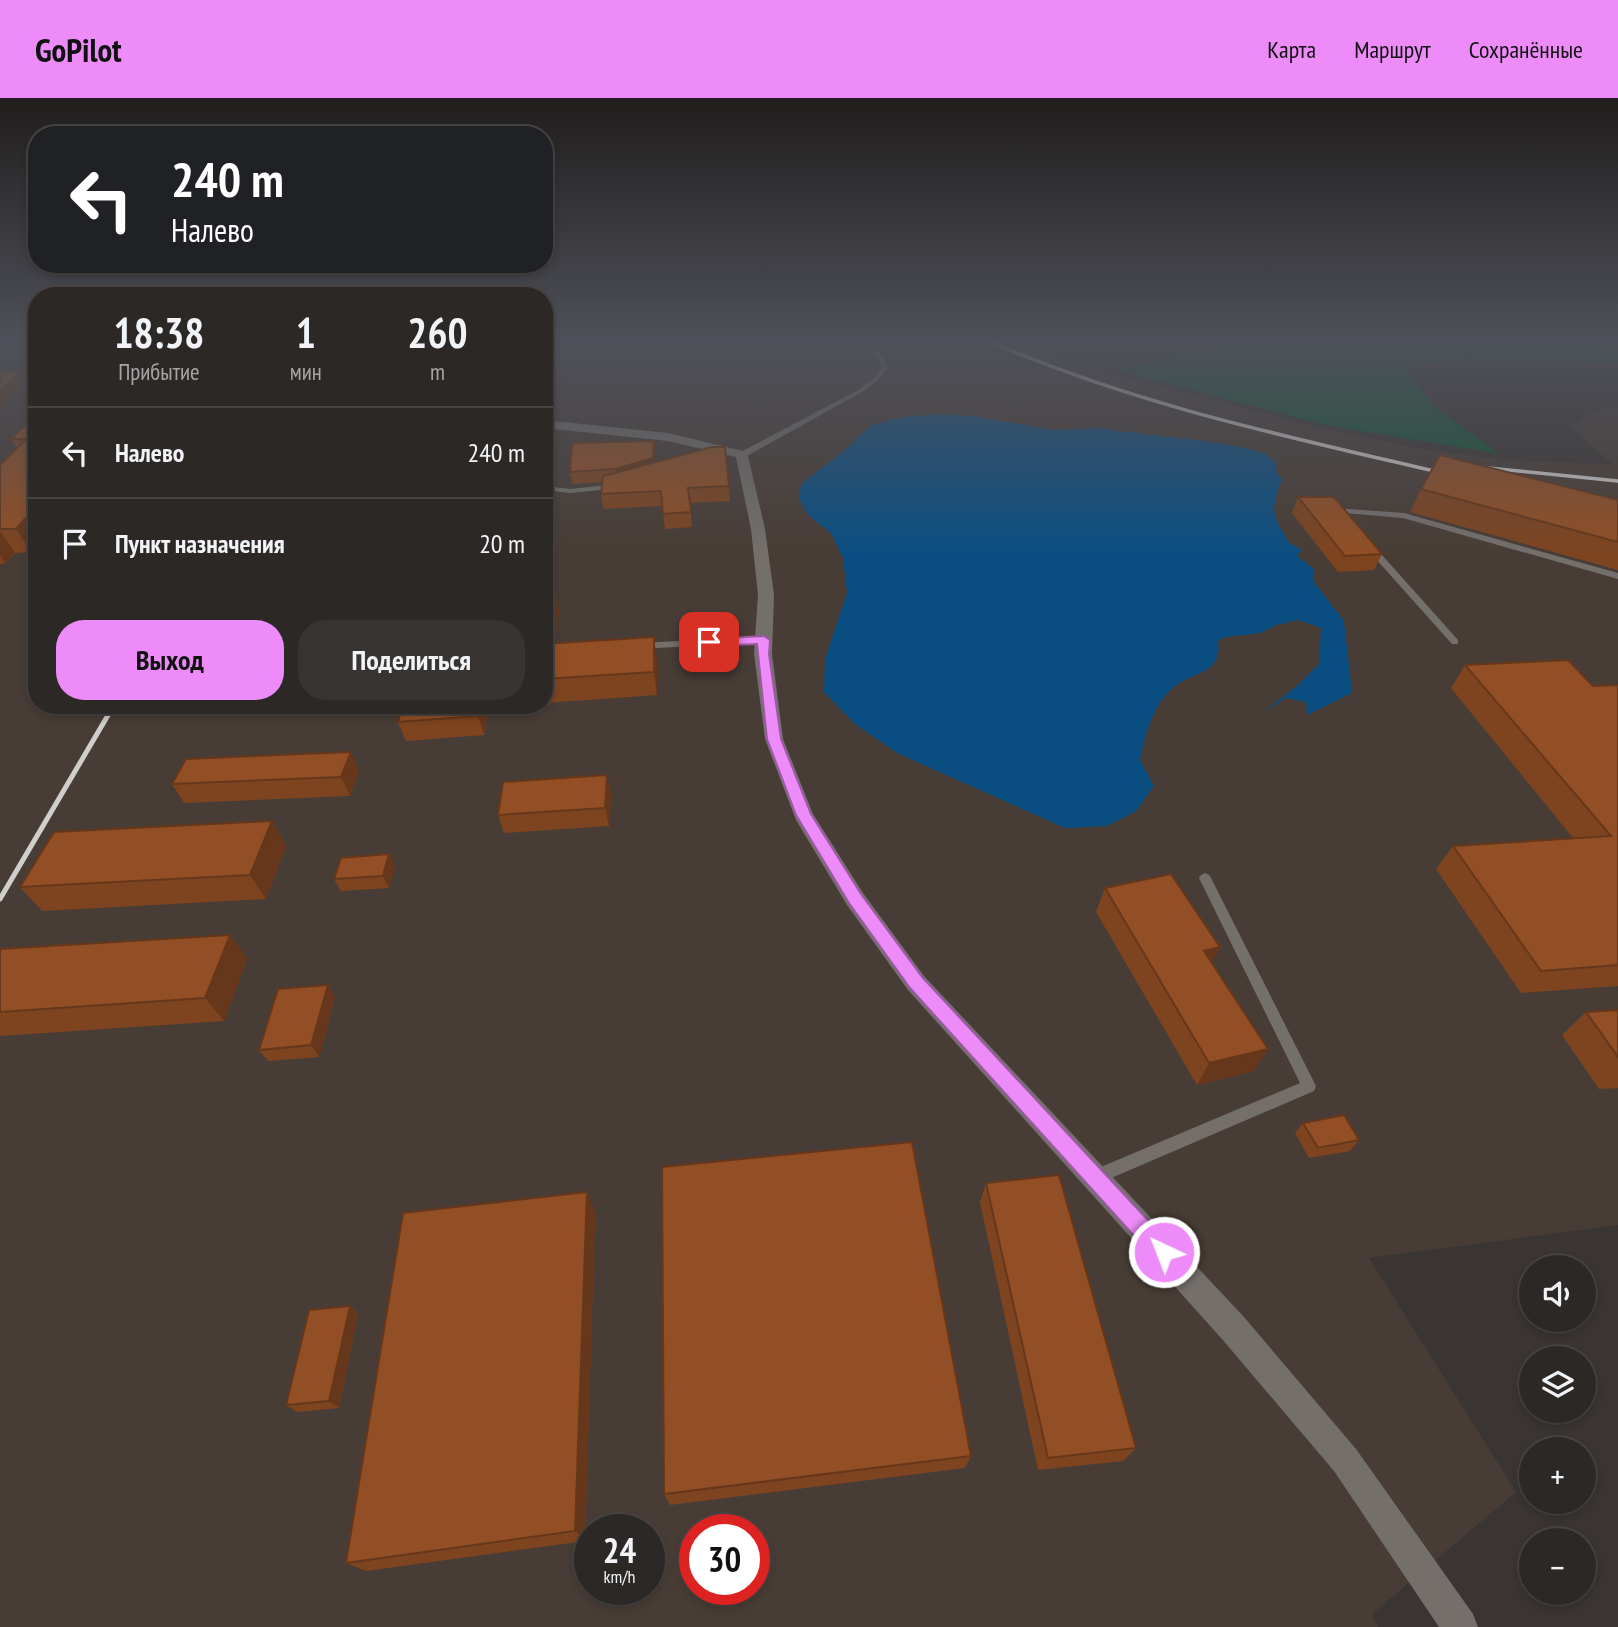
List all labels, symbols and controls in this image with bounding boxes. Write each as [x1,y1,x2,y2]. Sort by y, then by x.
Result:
text: GoPilot [35,28,122,71]
text: Карта [1267,34,1316,65]
text: Маршрут [1354,34,1431,65]
text: Сохранённые [1469,34,1583,65]
text: 240 m [171,147,284,211]
icon: left [56,154,147,245]
text: Налево [171,209,254,251]
text: 18:38 [113,305,204,360]
text: 1 [296,305,316,360]
text: 260 [407,305,468,360]
text: Прибытие [118,357,200,386]
text: мин [290,357,322,386]
text: m [430,357,445,386]
icon: left [56,434,94,472]
text: Налево [115,436,184,469]
text: 240 m [467,436,525,469]
icon: arrive [56,525,94,563]
text: Пункт назначения [115,527,285,560]
text: 20 m [479,527,525,560]
pin [679,612,739,672]
button: Выход [56,620,284,700]
button: Поделиться [298,620,525,700]
icon: arrive [690,623,728,661]
position arrow [1127,1215,1201,1289]
map controls [1519,1255,1596,1605]
button: sound [1519,1255,1596,1332]
button: layers [1519,1346,1596,1423]
button: + [1519,1437,1596,1514]
speed limit sign: 30 [679,1514,770,1605]
text: 24 [603,1527,636,1573]
button: − [1519,1528,1596,1605]
text: km/h [604,1565,635,1588]

